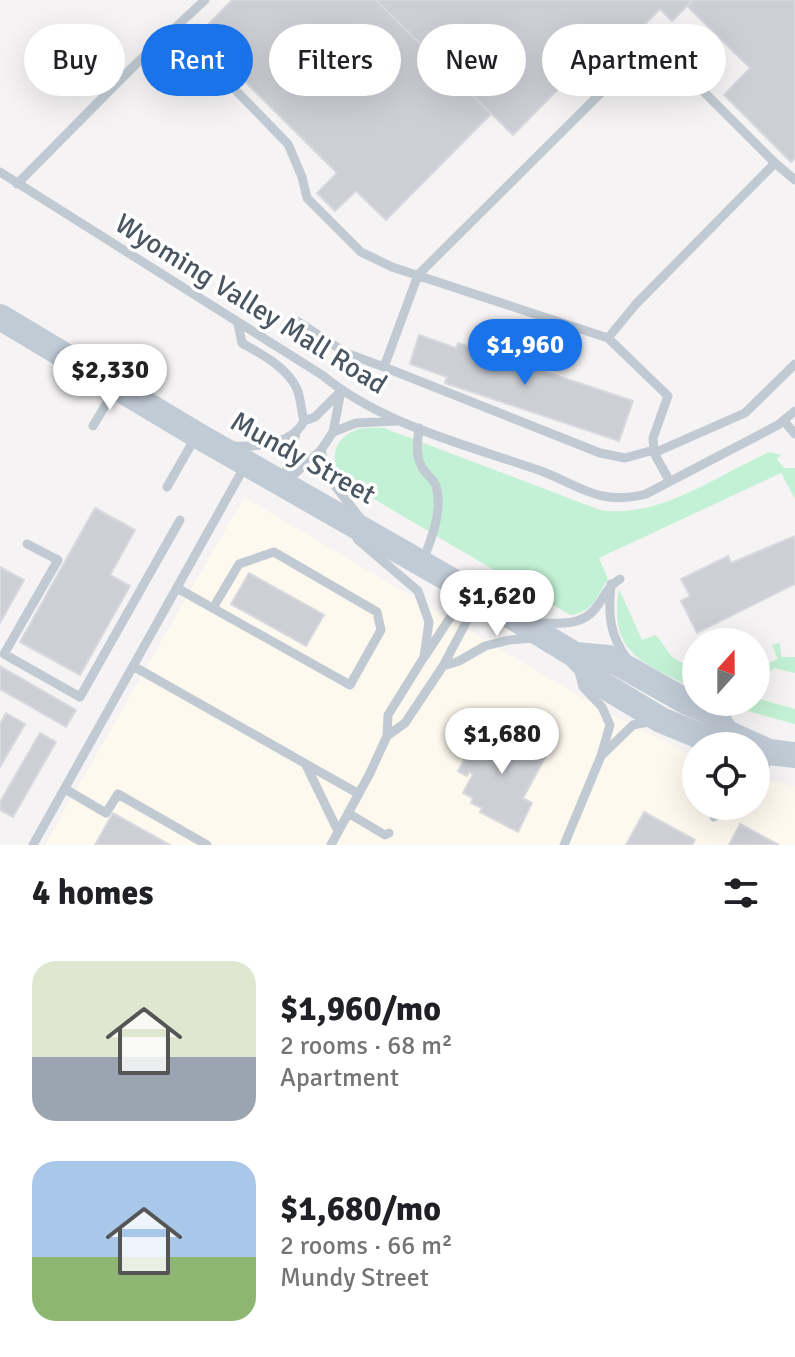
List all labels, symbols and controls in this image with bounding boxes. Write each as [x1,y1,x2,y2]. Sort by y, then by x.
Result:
chip: Buy [24,24,125,96]
chip: Rent [141,24,253,96]
chip: Filters [269,24,401,96]
chip: New [417,24,526,96]
chip: Apartment [542,24,726,96]
street label: Wyoming Valley Mall Road [109,206,393,402]
pin: $1,960 [460,319,590,387]
text: $1,960 [486,329,564,361]
pin: $2,330 [45,344,175,412]
text: $2,330 [71,354,149,386]
street label: Mundy Street [225,404,381,512]
pin: $1,620 [432,570,562,638]
text: $1,620 [458,580,536,612]
north arrow [682,628,770,716]
map controls [682,628,770,820]
pin: $1,680 [437,708,567,776]
text: $1,680 [463,718,541,750]
button: locate [682,732,770,820]
icon: filters [719,871,763,915]
text: 4 homes [32,872,153,914]
text: $1,960/mo [280,988,441,1030]
icon: home [96,993,192,1089]
text: 2 rooms · 68 m² [280,1030,453,1062]
text: Apartment [280,1062,399,1094]
text: $1,680/mo [280,1188,441,1230]
icon: home [96,1193,192,1289]
text: 2 rooms · 66 m² [280,1230,453,1262]
text: Mundy Street [280,1262,429,1294]

